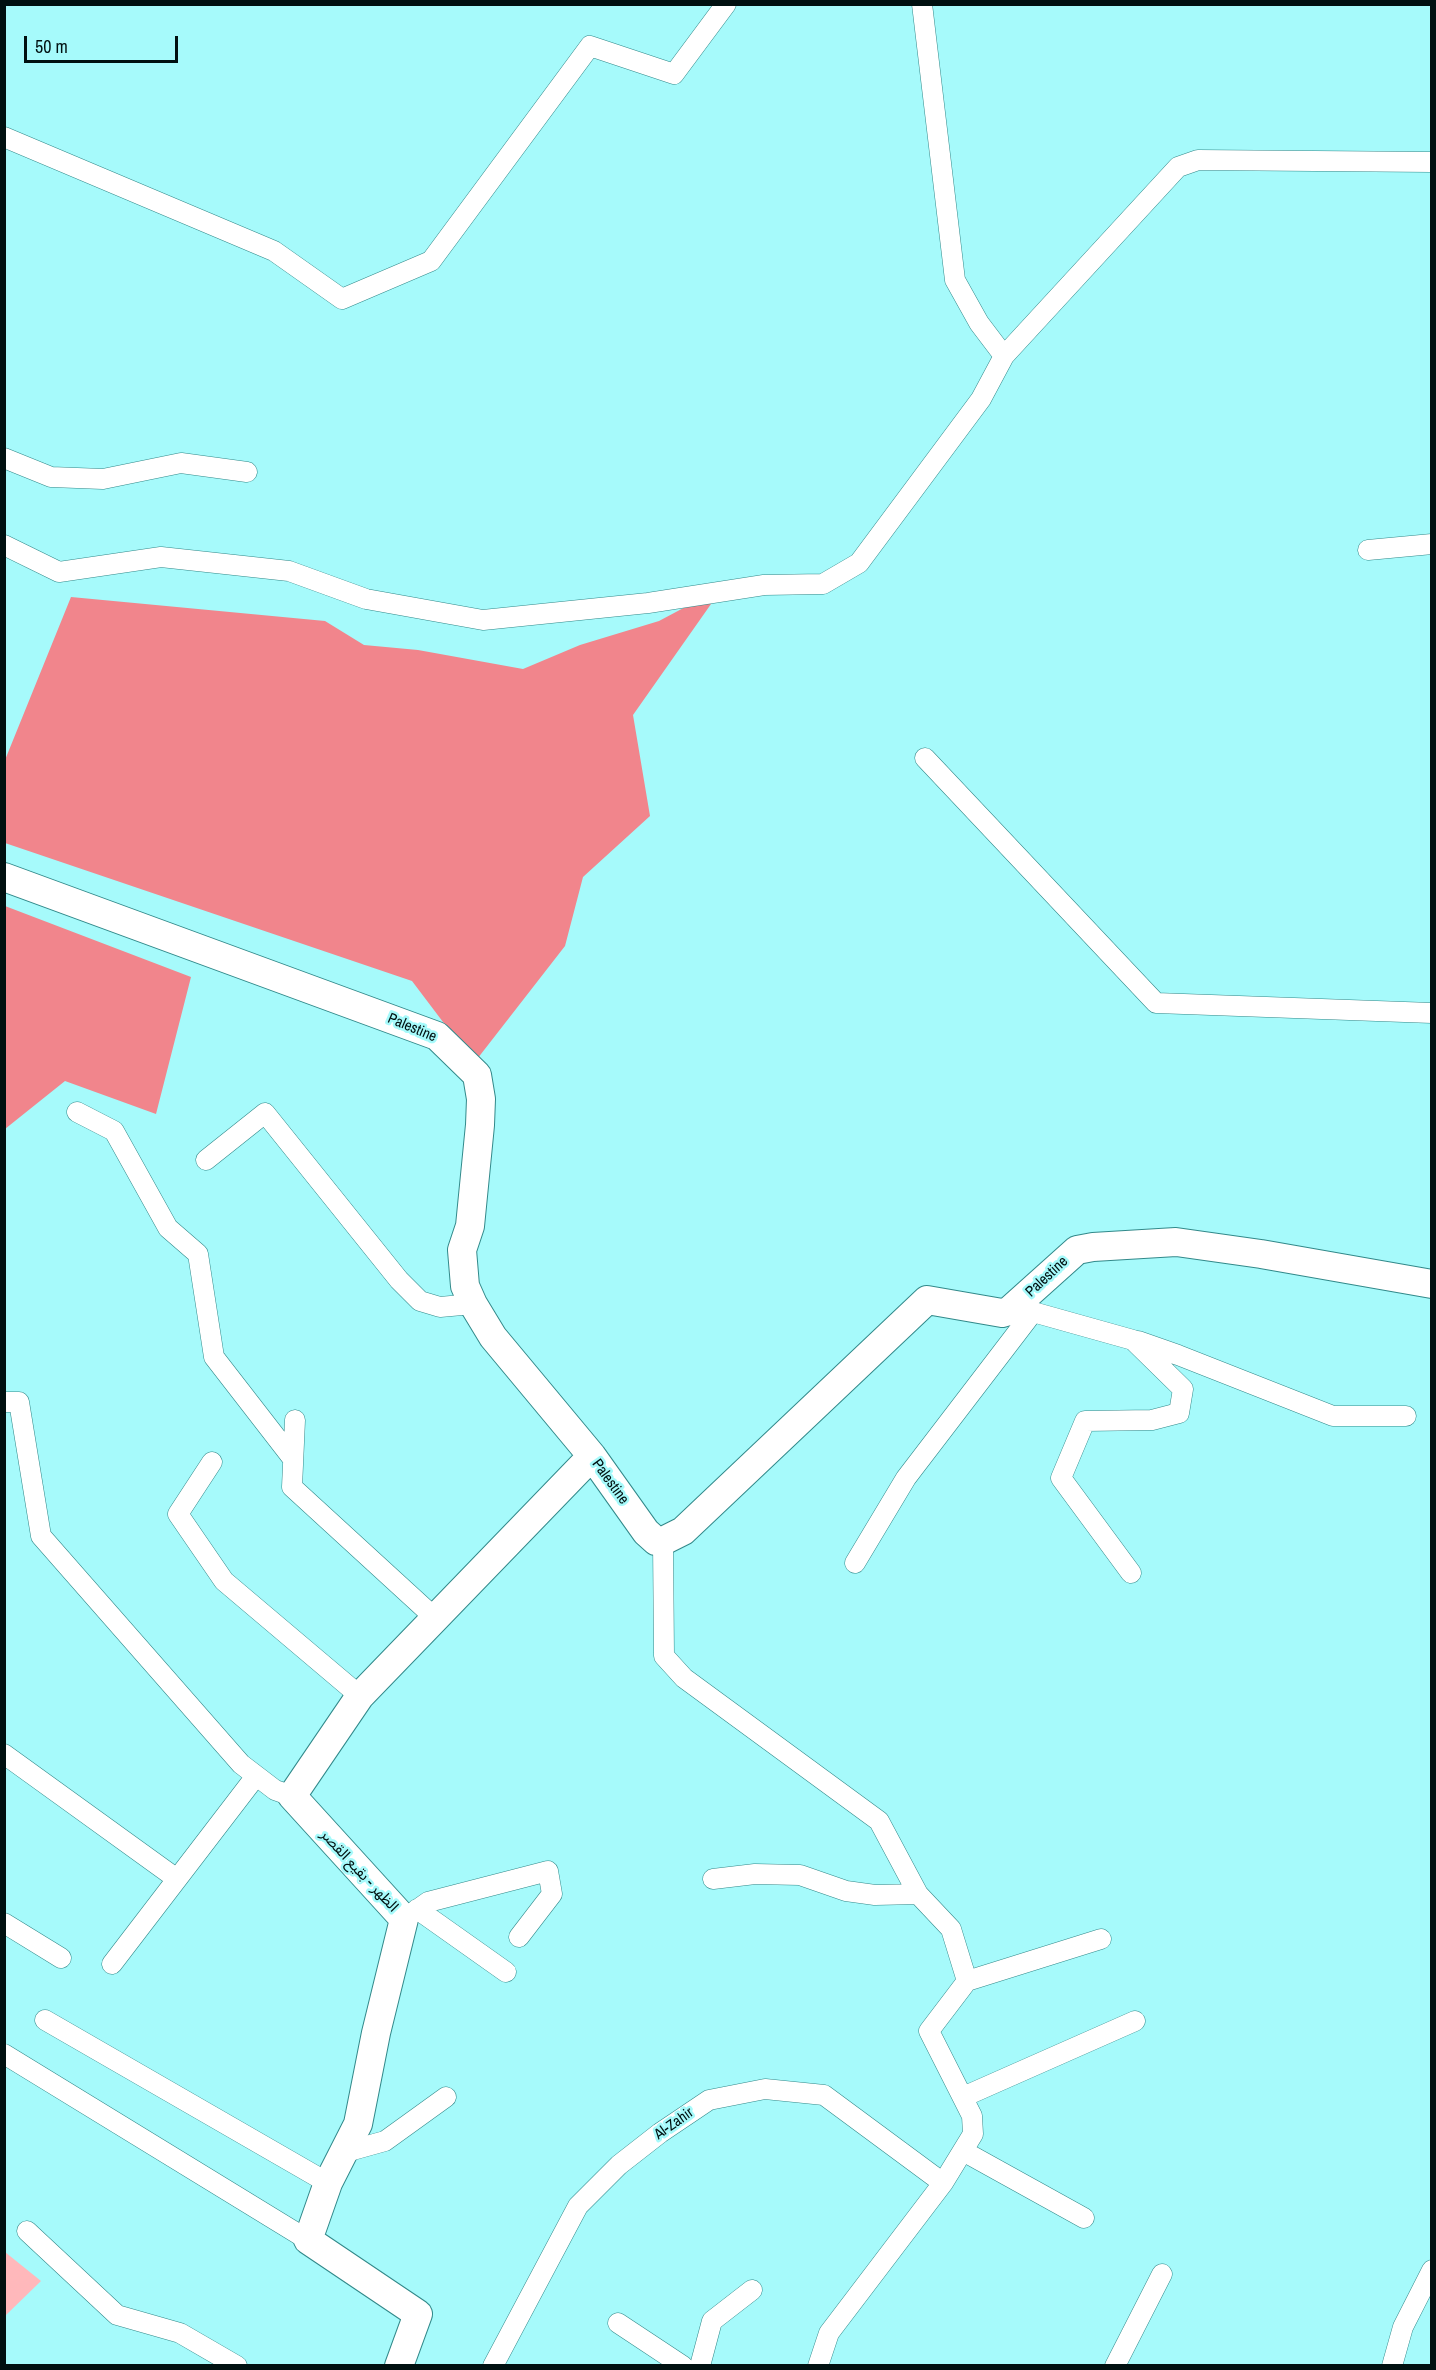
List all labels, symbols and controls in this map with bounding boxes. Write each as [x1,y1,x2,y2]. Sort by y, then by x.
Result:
scale bar [27,24,182,62]
text: 50 m [35,34,68,59]
street label: Palestine [385,1010,439,1046]
street label: Palestine [1022,1253,1072,1301]
street label: Palestine [588,1456,632,1508]
street label: الظهر - بقيع القصر [316,1826,402,1916]
street label: Al-Zahir [651,2104,697,2144]

